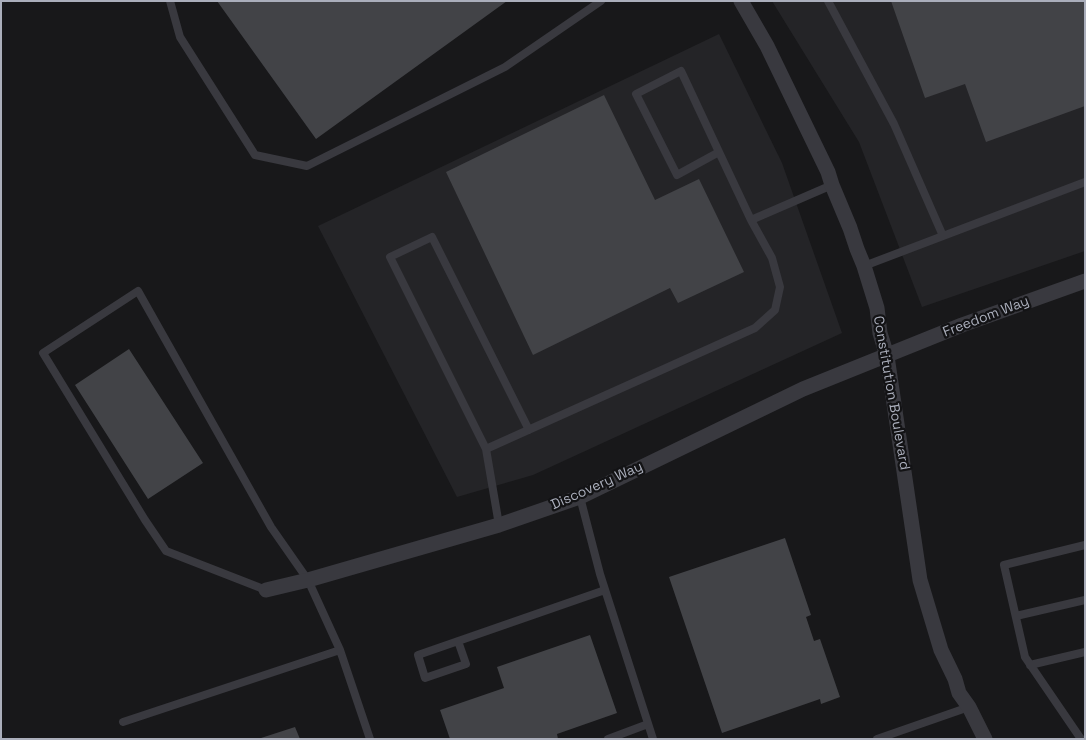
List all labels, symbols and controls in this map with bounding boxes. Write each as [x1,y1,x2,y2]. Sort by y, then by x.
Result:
street label: Freedom Way [941,293,1031,341]
street label: Constitution Boulevard [869,315,913,471]
street label: Discovery Way [549,458,645,514]

